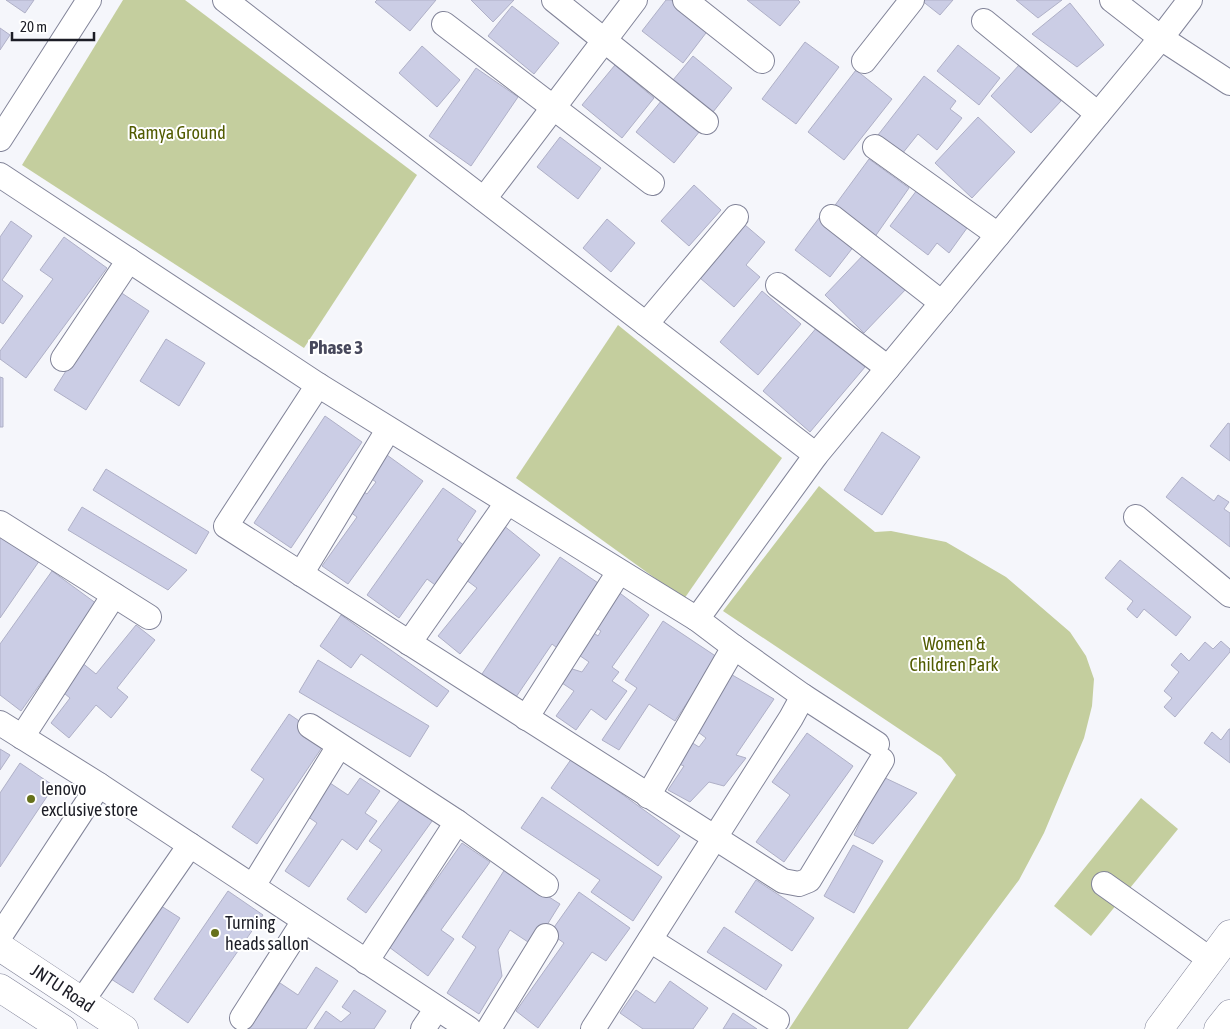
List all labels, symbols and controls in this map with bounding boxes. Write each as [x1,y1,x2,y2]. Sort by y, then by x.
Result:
scale bar [12,10,95,42]
text: 20 m [20,18,47,35]
park label: Ramya Ground [128,122,226,143]
district label: Phase 3 [309,336,363,358]
park label: Women & Children Park [910,633,998,675]
place label: lenovo exclusive store [41,778,138,820]
marker: lenovo exclusive store [25,793,37,805]
place label: Turning heads sallon [225,912,309,954]
marker: Turning heads sallon [209,927,221,939]
street label: JNTU Road [27,959,99,1017]

